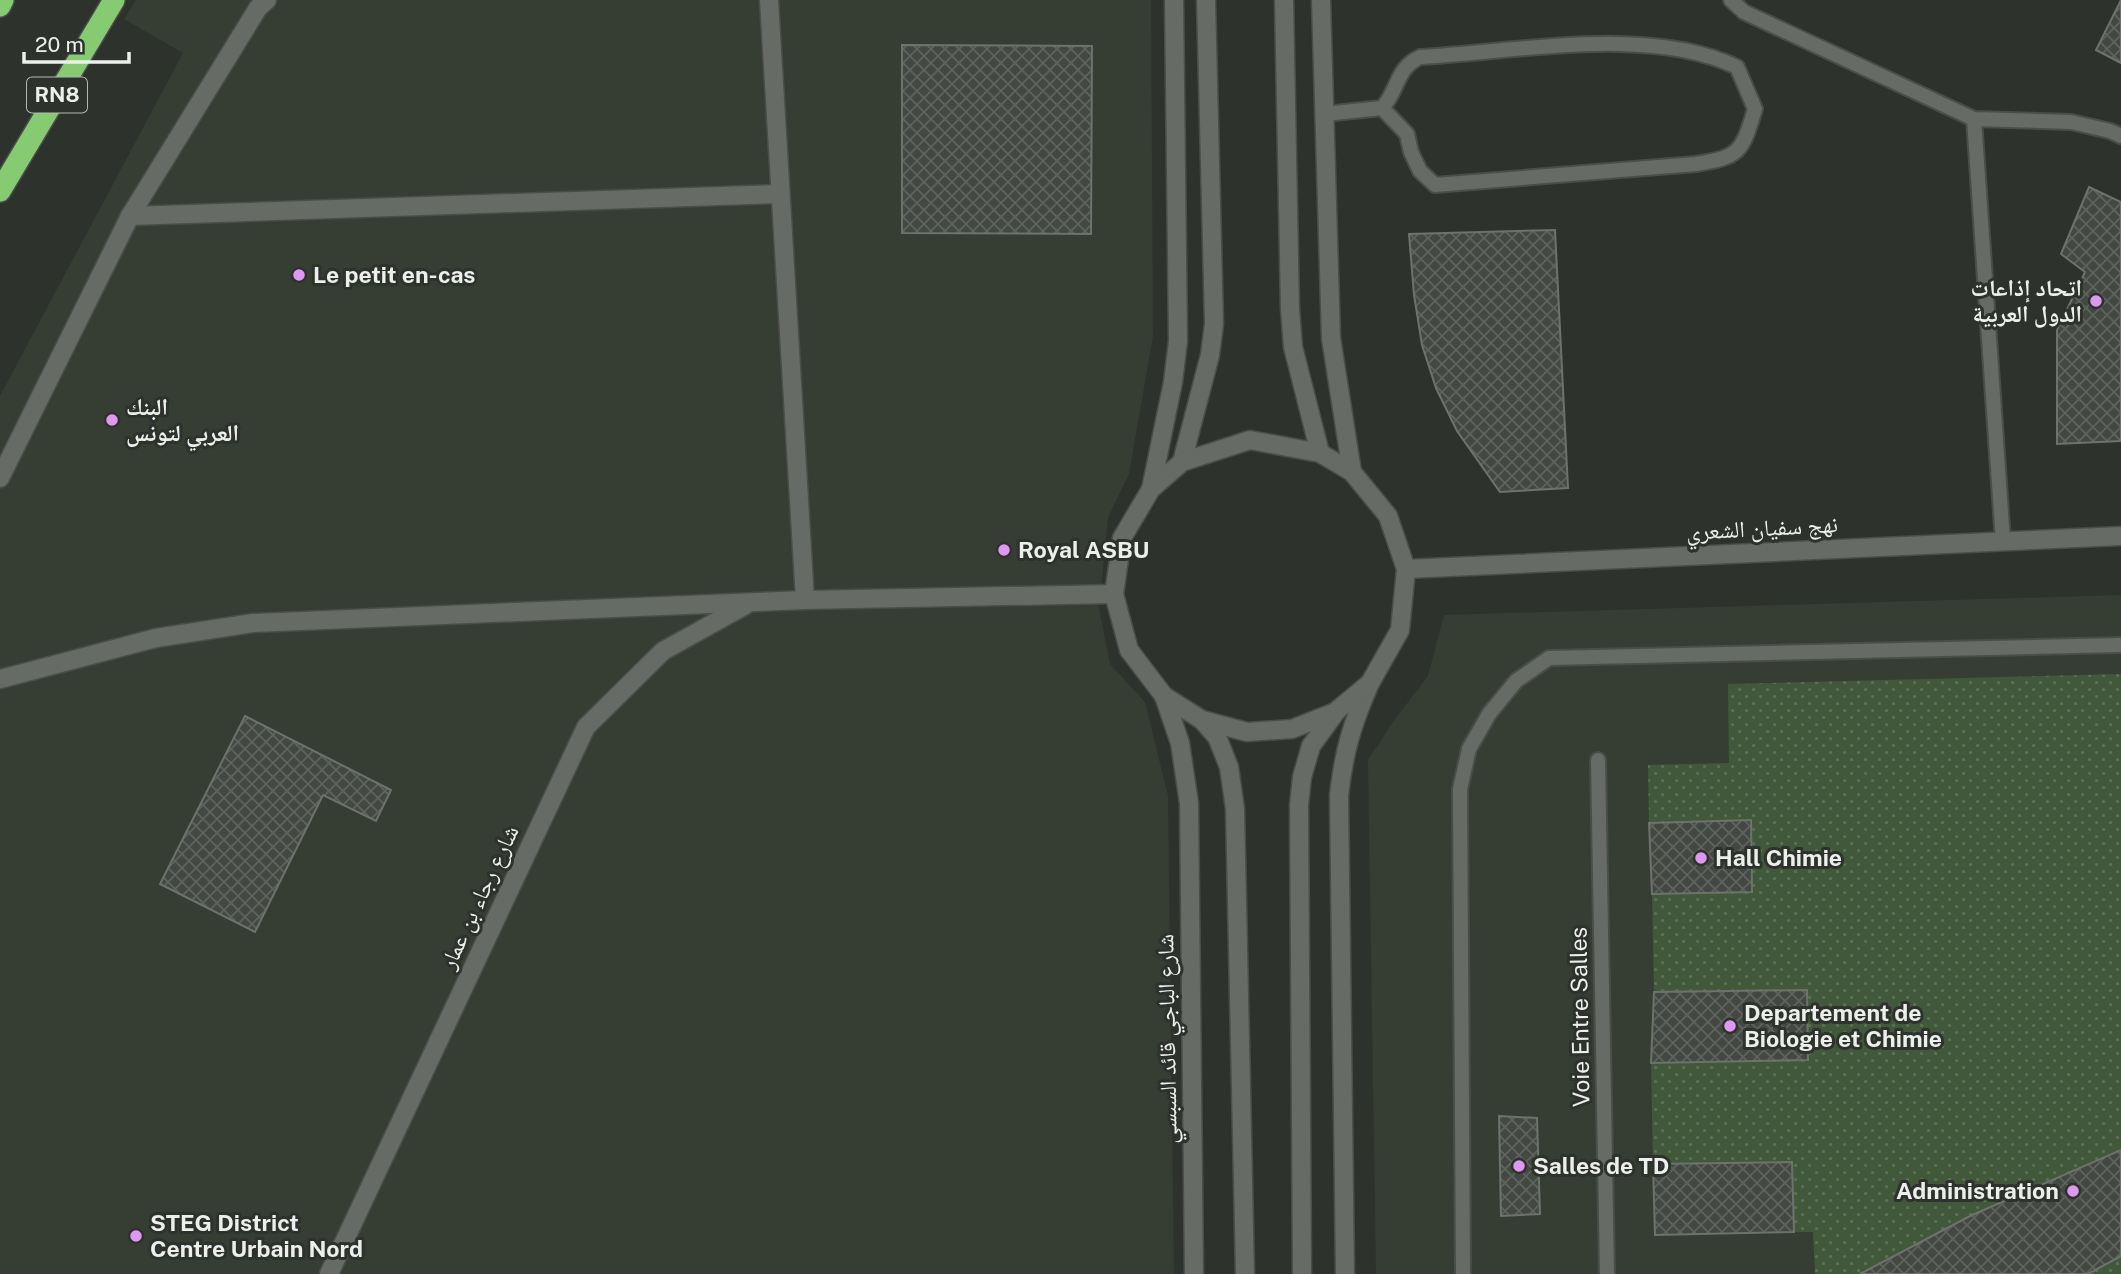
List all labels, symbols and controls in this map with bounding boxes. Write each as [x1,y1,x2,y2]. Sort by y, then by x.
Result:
scale bar [24,21,130,65]
text: 20 m [35,32,84,57]
road number: RN8 [27,78,87,112]
place label: Le petit en-cas [313,261,475,288]
marker: Le petit en-cas [291,267,307,283]
place label: اتحاد إذاعات الدول العربية [1971,274,2082,328]
marker: اتحاد إذاعات الدول العربية [2088,293,2104,309]
place label: البنك العربي لتونس [126,393,239,452]
marker: البنك العربي لتونس [104,412,120,428]
street label: نهج سفيان الشعري [1685,510,1839,551]
place label: Royal ASBU [1018,536,1149,563]
marker: Royal ASBU [996,542,1012,558]
street label: شارع رجاء بن عمار [433,821,525,975]
place label: Hall Chimie [1715,844,1842,871]
marker: Hall Chimie [1693,850,1709,866]
street label: Voie Entre Salles [1564,927,1595,1107]
street label: شارع الباجي قائد السبسي [1151,934,1188,1144]
place label: Departement de Biologie et Chimie [1744,999,1942,1052]
marker: Departement de Biologie et Chimie [1722,1018,1738,1034]
place label: Salles de TD [1533,1152,1669,1179]
marker: Salles de TD [1511,1158,1527,1174]
place label: Administration [1896,1177,2059,1204]
marker: Administration [2065,1183,2081,1199]
place label: STEG District Centre Urbain Nord [150,1209,363,1262]
marker: STEG District Centre Urbain Nord [128,1228,144,1244]

